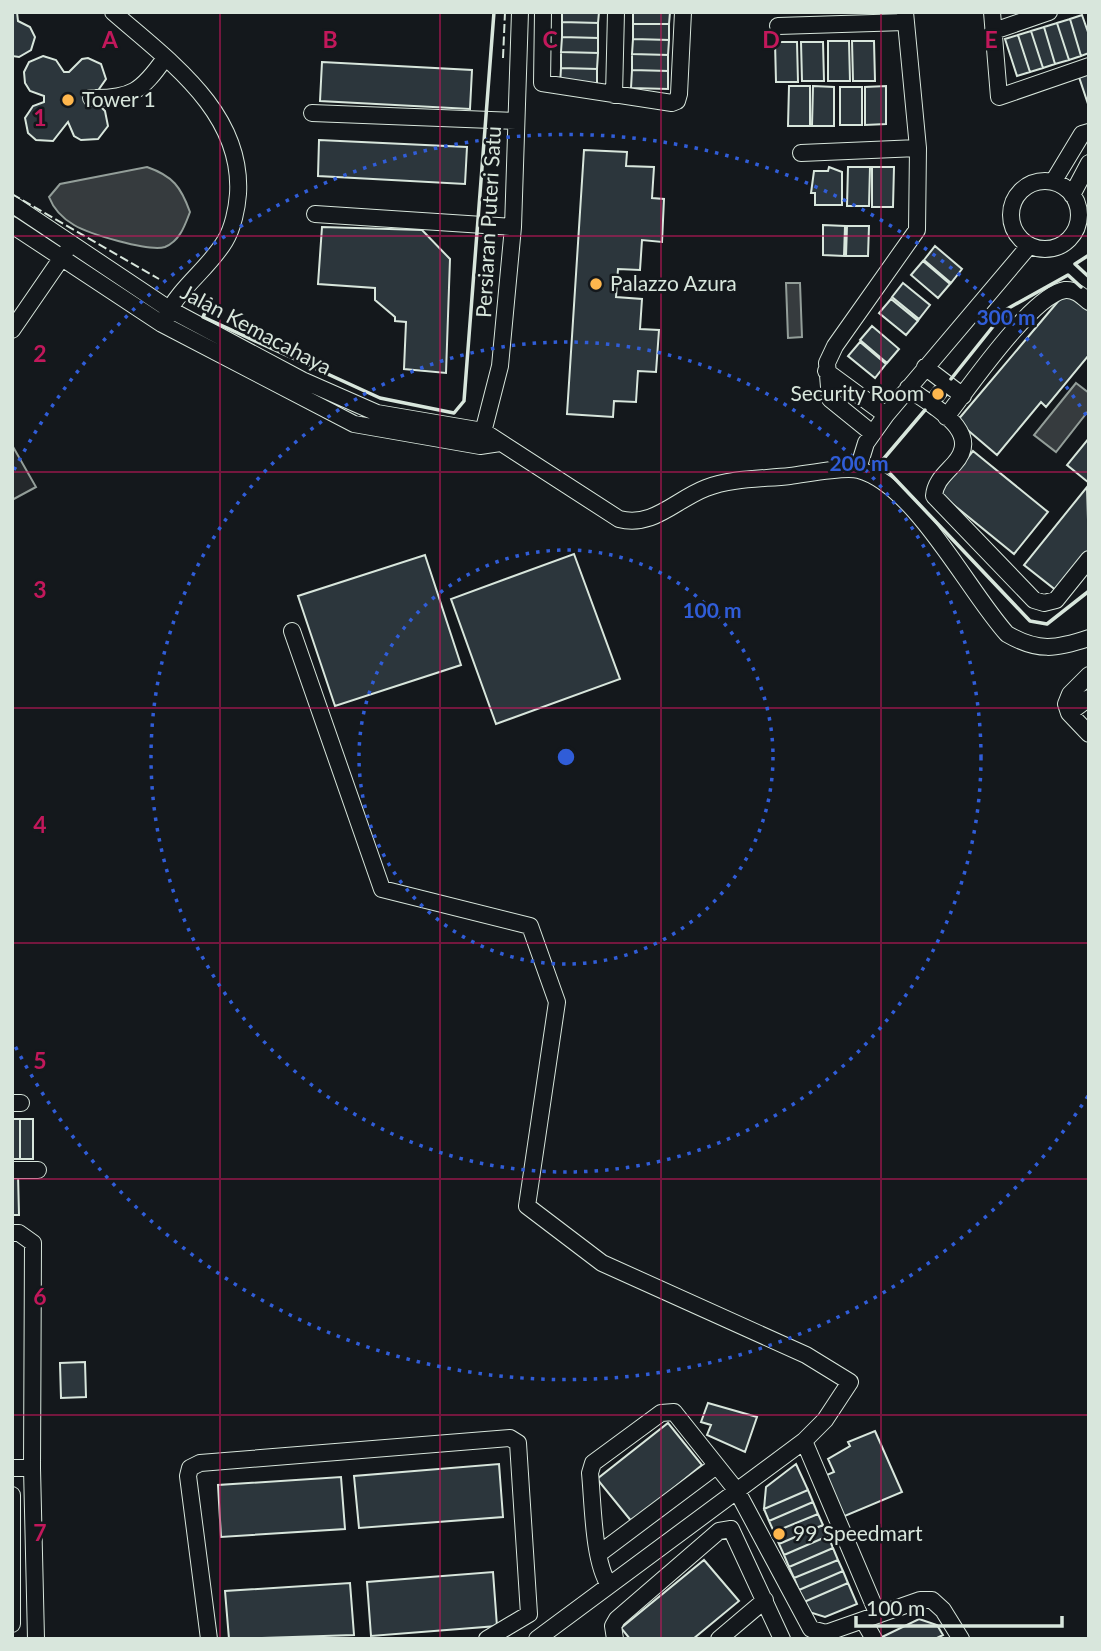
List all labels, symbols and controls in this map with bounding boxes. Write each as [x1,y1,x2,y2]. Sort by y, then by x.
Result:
text: A [101,25,119,53]
text: B [322,25,338,53]
text: C [542,25,558,53]
text: D [762,25,780,53]
text: E [984,25,998,53]
place label: Tower 1 [82,86,156,111]
marker: Tower 1 [60,92,76,108]
text: 1 [33,103,47,131]
street label: Persiaran Puteri Satu [470,125,505,318]
place label: Palazzo Azura [610,270,737,295]
marker: Palazzo Azura [588,276,604,292]
street label: Jalan Kemacahaya [177,279,336,379]
text: 300 m [976,304,1036,329]
text: 2 [33,339,47,367]
place label: Security Room [790,380,924,405]
marker: Security Room [930,386,946,402]
text: 200 m [829,450,889,475]
text: 3 [33,575,47,603]
text: 100 m [682,597,742,622]
centre of rings [554,745,578,769]
text: 4 [33,810,47,838]
text: 5 [33,1046,47,1074]
text: 6 [33,1282,47,1310]
text: 7 [33,1518,47,1546]
place label: 99 Speedmart [793,1520,923,1545]
marker: 99 Speedmart [771,1526,787,1542]
scale bar [856,1584,1062,1628]
text: 100 m [866,1595,925,1620]

